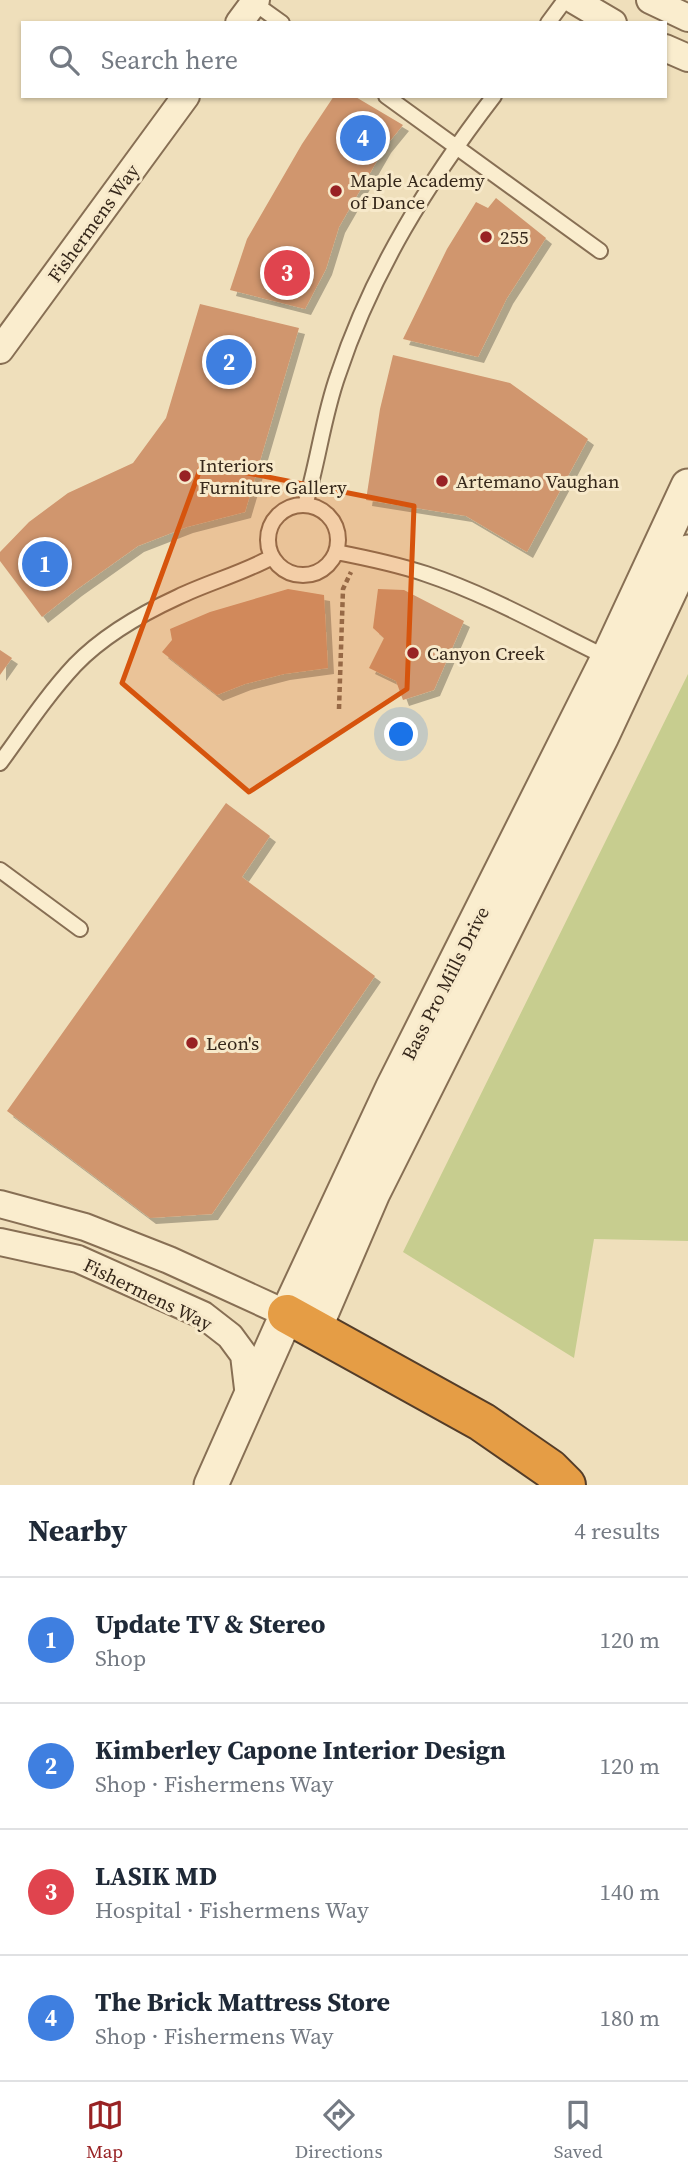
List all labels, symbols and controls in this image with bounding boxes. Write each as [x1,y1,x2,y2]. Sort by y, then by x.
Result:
search box [21,21,667,98]
icon: search [45,41,83,79]
text: Search here [101,42,238,78]
pin: 4 [340,112,386,164]
street label: Fishermens Way [41,158,145,287]
place label: Maple Academy of Dance [350,167,485,215]
marker: Maple Academy of Dance [328,183,344,199]
place label: 255 [500,224,529,250]
marker: 255 [478,229,494,245]
pin: 3 [264,247,310,299]
pin: 2 [206,336,252,388]
place label: Interiors Furniture Gallery [199,452,347,500]
marker: Interiors Furniture Gallery [177,468,193,484]
place label: Artemano Vaughan [456,468,619,494]
marker: Artemano Vaughan [434,473,450,489]
pin: 1 [22,538,68,590]
place label: Canyon Creek [427,640,545,666]
marker: Canyon Creek [405,645,421,661]
your location [384,717,418,751]
street label: Bass Pro Mills Drive [395,902,495,1064]
place label: Leon's [206,1030,259,1056]
marker: Leon's [184,1035,200,1051]
street label: Fishermens Way [79,1252,217,1337]
text: Nearby [28,1510,127,1551]
text: 4 results [574,1515,660,1547]
text: Update TV & Stereo [95,1606,325,1642]
text: 1 [45,1624,57,1656]
text: 120 m [599,1624,660,1656]
text: Shop [95,1642,146,1674]
text: Kimberley Capone Interior Design [95,1732,506,1768]
text: 2 [45,1750,57,1782]
text: 120 m [599,1750,660,1782]
text: Shop · Fishermens Way [95,1768,334,1800]
text: LASIK MD [95,1858,217,1894]
text: 3 [45,1876,57,1908]
text: 140 m [599,1876,660,1908]
text: Hospital · Fishermens Way [95,1894,369,1926]
text: The Brick Mattress Store [95,1984,390,2020]
text: 4 [45,2002,57,2034]
text: 180 m [599,2002,660,2034]
text: Shop · Fishermens Way [95,2020,334,2052]
tab: Map [86,2096,124,2164]
tab: Directions [295,2096,383,2164]
tab: Saved [554,2096,602,2164]

